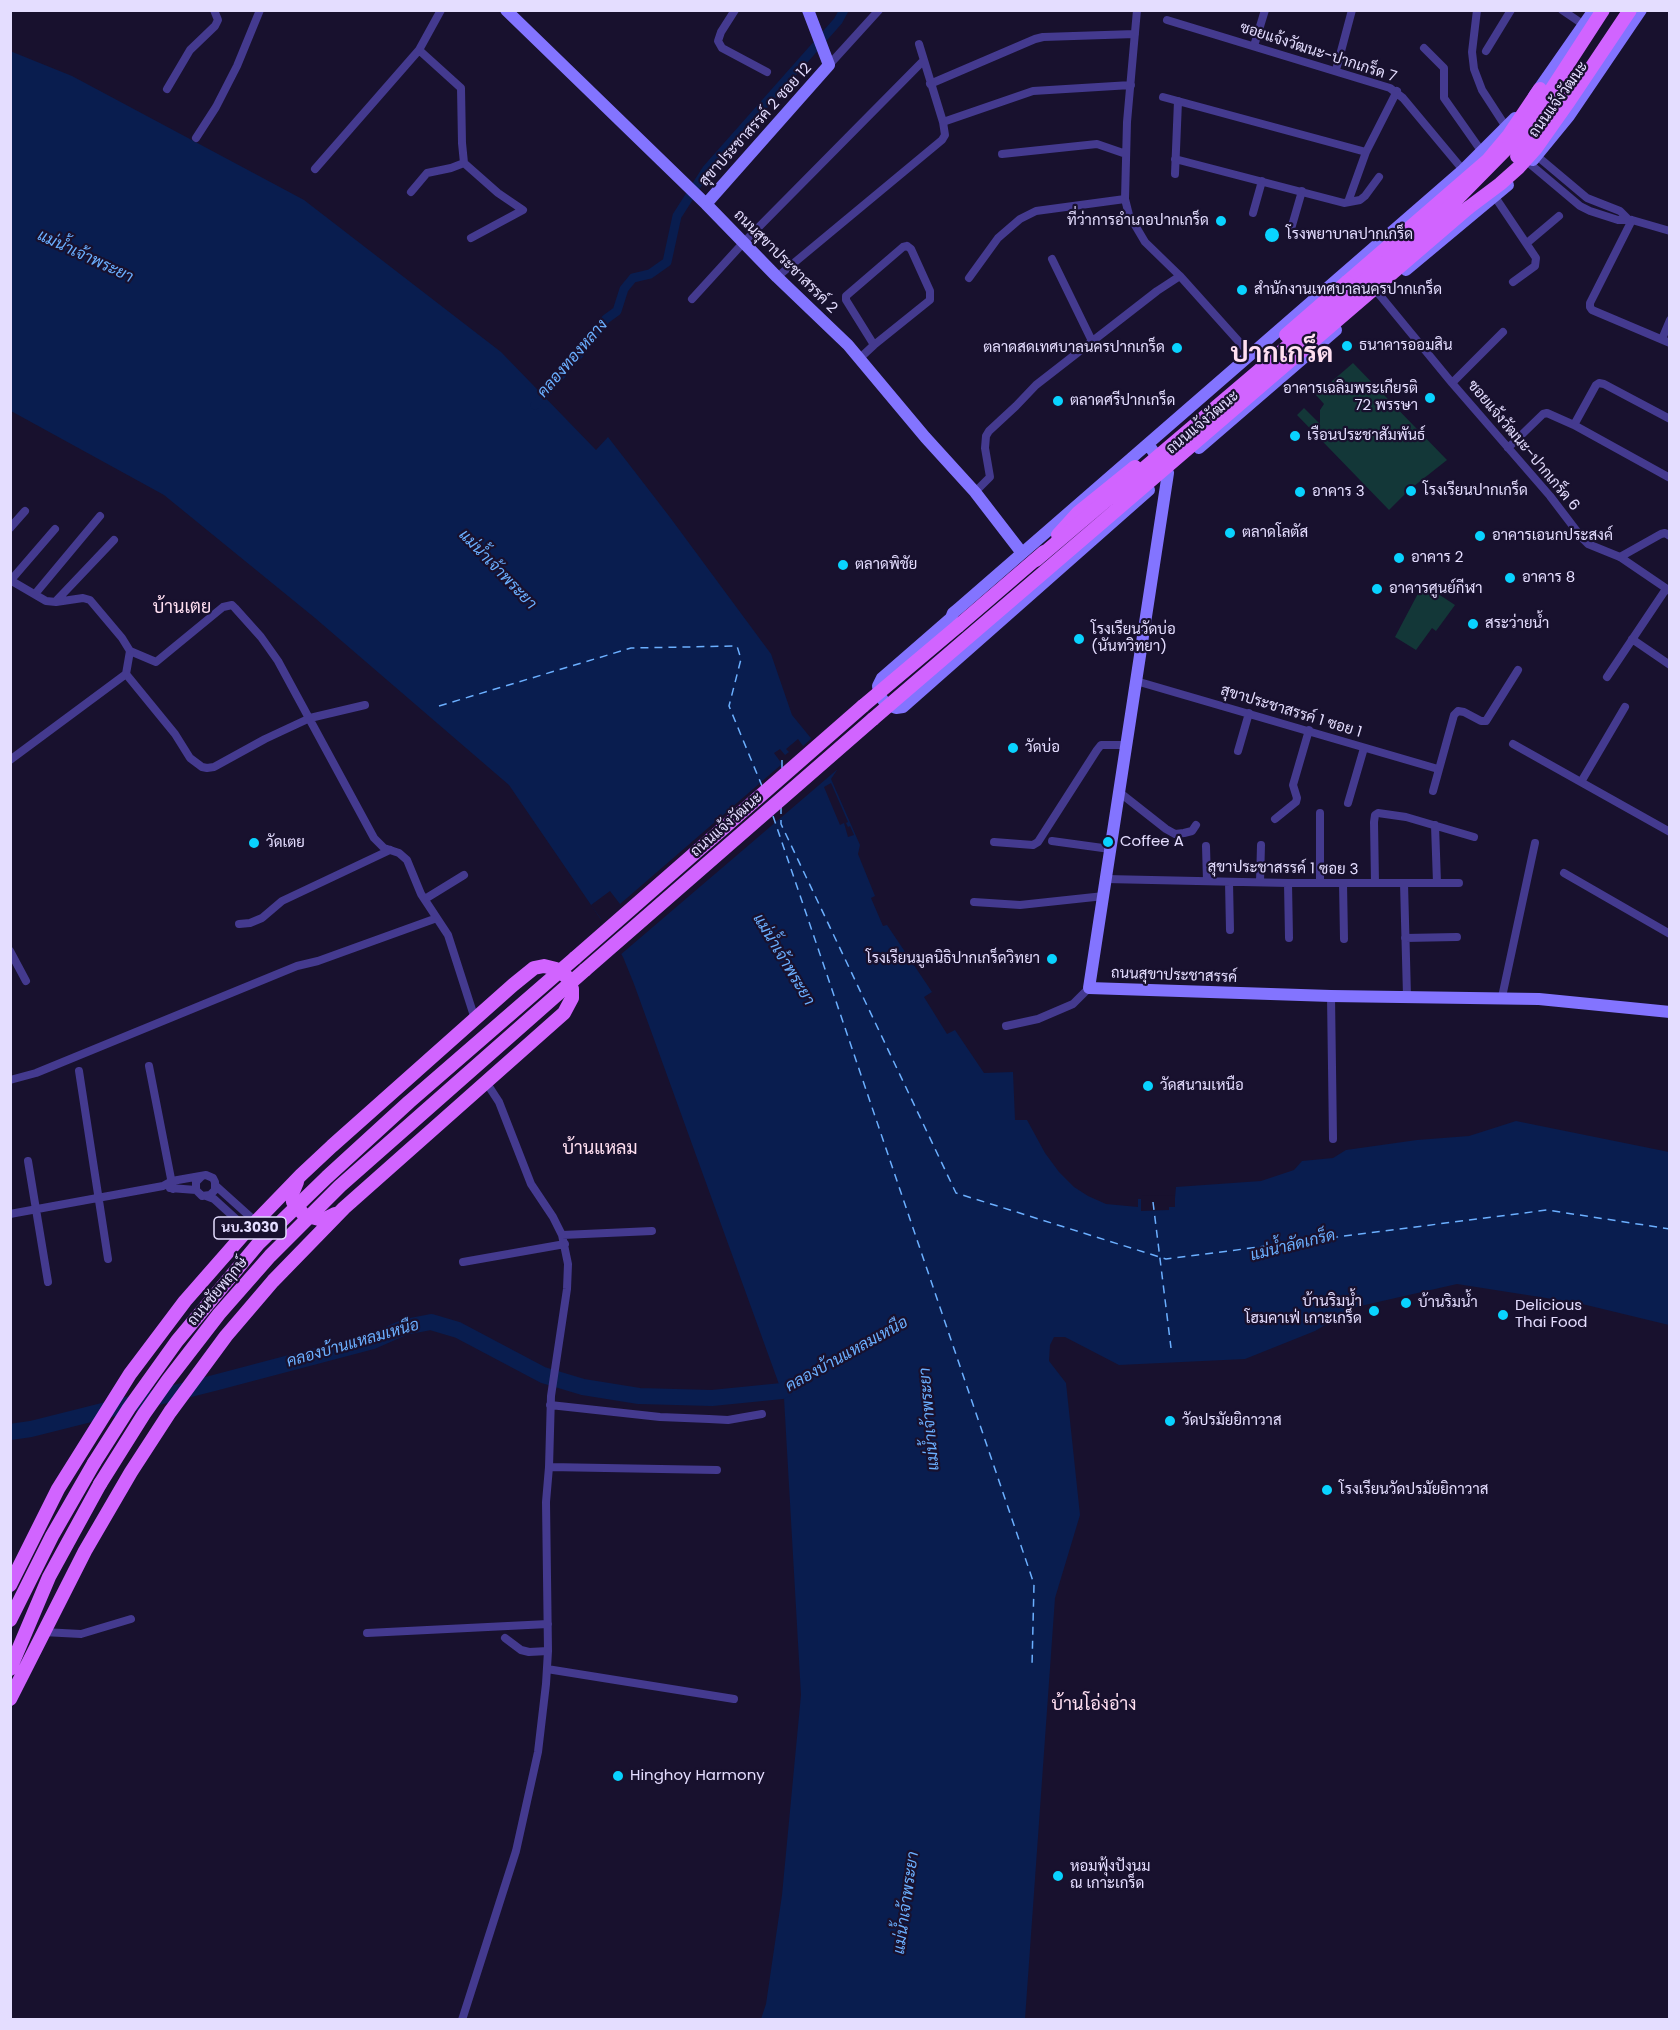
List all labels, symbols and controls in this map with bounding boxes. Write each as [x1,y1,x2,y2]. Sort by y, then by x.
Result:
street label: ซอยแจ้งวัฒนะ-ปากเกร็ด 7 [1237,19,1399,87]
street label: ถนนแจ้งวัฒนะ [1525,59,1593,141]
street label: สุขาประชาสรรค์ 2 ซอย 12 [696,60,816,190]
street label: ถนนสุขาประชาสรรค์ 2 [729,206,841,318]
place label: ที่ว่าการอำเภอปากเกร็ด [1067,212,1209,230]
marker: ที่ว่าการอำเภอปากเกร็ด [1214,214,1228,228]
water label: แม่น้ำเจ้าพระยา [34,226,136,288]
marker: โรงพยาบาลปากเกร็ด [1263,226,1281,244]
place label: โรงพยาบาลปากเกร็ด [1286,226,1413,244]
place label: สำนักงานเทศบาลนครปากเกร็ด [1254,281,1442,299]
marker: สำนักงานเทศบาลนครปากเกร็ด [1235,283,1249,297]
water label: คลองทองหลาง [534,316,612,402]
place label: ธนาคารออมสิน [1359,337,1453,355]
place label: ตลาดสดเทศบาลนครปากเกร็ด [983,339,1165,357]
district label: ปากเกร็ด [1231,339,1333,371]
marker: ธนาคารออมสิน [1340,339,1354,353]
marker: ตลาดสดเทศบาลนครปากเกร็ด [1170,341,1184,355]
street label: ซอยแจ้งวัฒนะ-ปากเกร็ด 6 [1463,377,1583,515]
place label: อาคารเฉลิมพระเกียรติ 72 พรรษา [1283,380,1418,415]
street label: ถนนแจ้งวัฒนะ [1163,387,1243,459]
marker: อาคารเฉลิมพระเกียรติ 72 พรรษา [1423,391,1437,405]
place label: ตลาดศรีปากเกร็ด [1070,392,1175,410]
marker: ตลาดศรีปากเกร็ด [1051,394,1065,408]
place label: เรือนประชาสัมพันธ์ [1307,427,1425,445]
marker: เรือนประชาสัมพันธ์ [1288,429,1302,443]
place label: โรงเรียนปากเกร็ด [1423,482,1528,500]
place label: อาคาร 3 [1312,483,1364,501]
marker: โรงเรียนปากเกร็ด [1404,484,1418,498]
marker: อาคาร 3 [1293,485,1307,499]
place label: ตลาดโลตัส [1242,524,1308,542]
water label: แม่น้ำเจ้าพระยา [454,526,540,614]
marker: ตลาดโลตัส [1223,526,1237,540]
place label: อาคารเอนกประสงค์ [1492,527,1613,545]
marker: อาคารเอนกประสงค์ [1473,529,1487,543]
place label: อาคาร 2 [1411,549,1463,567]
marker: อาคาร 2 [1392,551,1406,565]
place label: ตลาดพิชัย [855,556,917,574]
marker: ตลาดพิชัย [836,558,850,572]
place label: อาคาร 8 [1522,569,1575,587]
marker: อาคาร 8 [1503,571,1517,585]
place label: อาคารศูนย์กีฬา [1389,580,1483,598]
marker: อาคารศูนย์กีฬา [1370,582,1384,596]
district label: บ้านเตย [153,597,211,619]
place label: สระว่ายน้ำ [1485,615,1549,633]
marker: สระว่ายน้ำ [1466,617,1480,631]
place label: โรงเรียนวัดบ่อ (นันทวิทยา) [1091,621,1176,656]
marker: โรงเรียนวัดบ่อ (นันทวิทยา) [1072,632,1086,646]
street label: สุขาประชาสรรค์ 1 ซอย 1 [1218,682,1364,742]
place label: วัดบ่อ [1025,739,1060,757]
marker: วัดบ่อ [1006,741,1020,755]
street label: ถนนแจ้งวัฒนะ [687,789,767,861]
place label: Coffee A [1120,833,1184,851]
place label: วัดเตย [266,834,305,852]
marker: Coffee A [1101,835,1115,849]
marker: วัดเตย [247,836,261,850]
street label: สุขาประชาสรรค์ 1 ซอย 3 [1207,859,1359,879]
water label: แม่น้ำเจ้าพระยา [748,911,818,1009]
place label: โรงเรียนมูลนิธิปากเกร็ดวิทยา [866,950,1040,968]
marker: โรงเรียนมูลนิธิปากเกร็ดวิทยา [1045,952,1059,966]
street label: ถนนสุขาประชาสรรค์ [1111,965,1237,987]
place label: วัดสนามเหนือ [1160,1077,1244,1095]
marker: วัดสนามเหนือ [1141,1079,1155,1093]
district label: บ้านแหลม [562,1138,638,1160]
road number: นบ.3030 [214,1217,286,1239]
water label: แม่น้ำลัดเกร็ด [1248,1226,1338,1266]
street label: ถนนชัยพฤกษ์ [184,1254,252,1330]
place label: บ้านริมน้ำ โฮมคาเฟ่ เกาะเกร็ด [1245,1293,1362,1328]
place label: บ้านริมน้ำ [1418,1294,1478,1312]
marker: บ้านริมน้ำ [1399,1296,1413,1310]
place label: Delicious Thai Food [1515,1297,1587,1332]
marker: บ้านริมน้ำ โฮมคาเฟ่ เกาะเกร็ด [1367,1304,1381,1318]
marker: Delicious Thai Food [1496,1308,1510,1322]
water label: คลองบ้านแหลมเหนือ [782,1313,912,1397]
water label: คลองบ้านแหลมเหนือ [284,1316,422,1372]
water label: แม่น้ำเจ้าพระยา [916,1367,944,1471]
place label: วัดปรมัยยิกาวาส [1182,1412,1282,1430]
marker: วัดปรมัยยิกาวาส [1163,1414,1177,1428]
place label: โรงเรียนวัดปรมัยยิกาวาส [1339,1481,1488,1499]
marker: โรงเรียนวัดปรมัยยิกาวาส [1320,1483,1334,1497]
district label: บ้านโอ่งอ่าง [1052,1694,1136,1716]
place label: Hinghoy Harmony [630,1767,765,1785]
marker: Hinghoy Harmony [611,1769,625,1783]
water label: แม่น้ำเจ้าพระยา [890,1850,924,1956]
place label: หอมฟุ้งปังนม ณ เกาะเกร็ด [1070,1858,1151,1893]
marker: หอมฟุ้งปังนม ณ เกาะเกร็ด [1051,1869,1065,1883]

